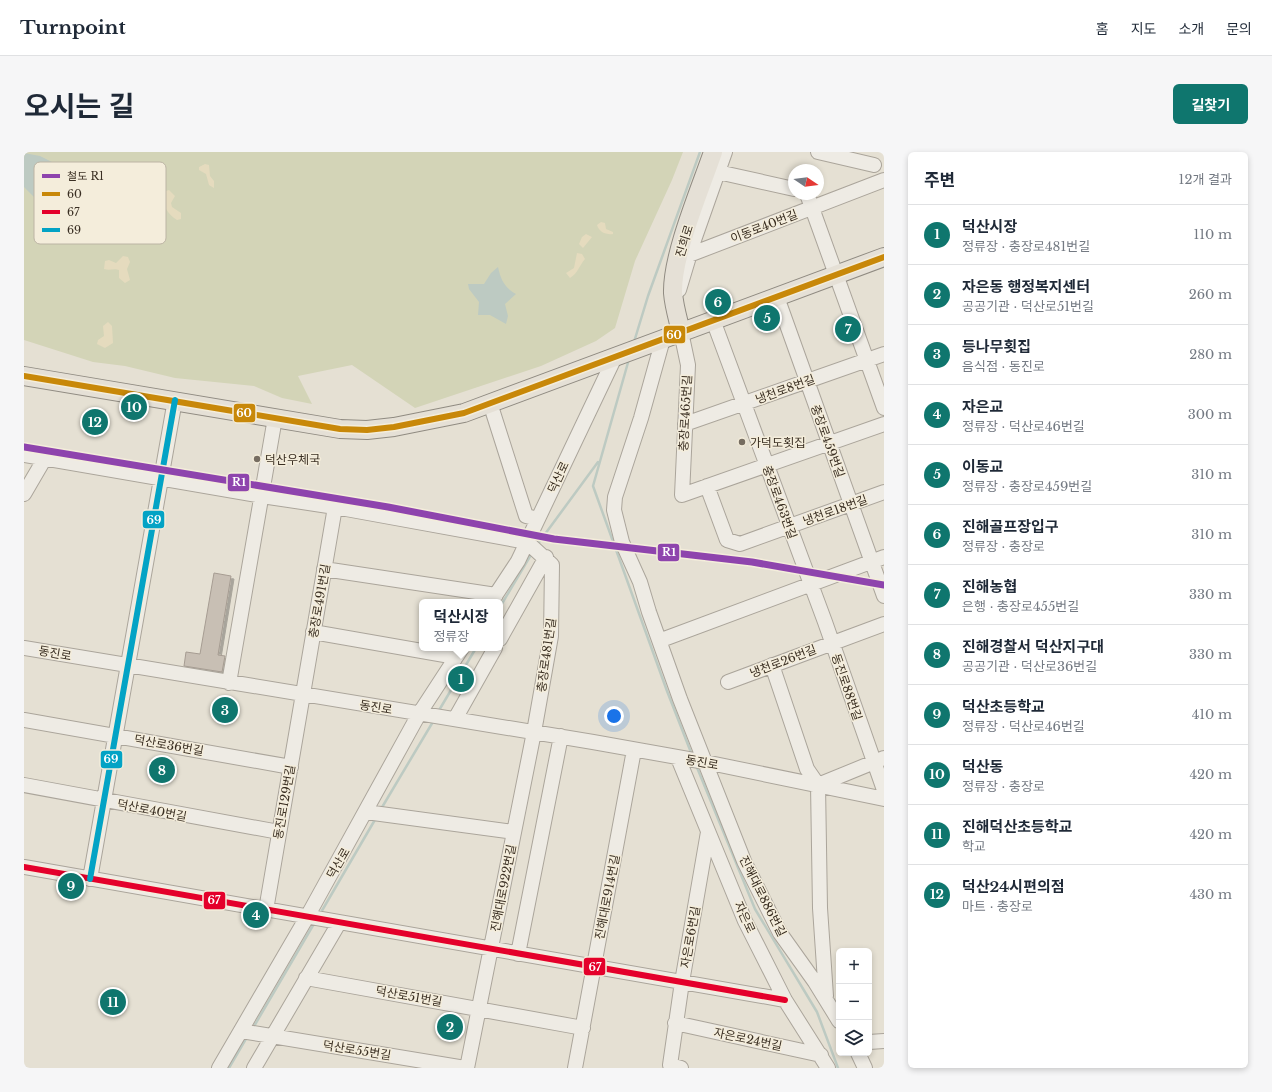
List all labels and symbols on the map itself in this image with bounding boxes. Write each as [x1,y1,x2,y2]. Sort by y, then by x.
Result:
legend [34,162,166,244]
north arrow [788,164,824,200]
text: 철도 R1 [67,169,104,183]
text: 60 [67,187,82,201]
text: 67 [67,205,80,219]
street label: 이동로40번길 [728,206,800,246]
text: 69 [67,223,81,237]
street label: 진희로 [672,223,696,259]
pin: 6 [705,287,731,317]
pin: 5 [754,303,780,333]
pin: 7 [835,314,861,344]
line badge: 60 [663,325,686,344]
text: 60 [666,328,682,342]
street label: 냉천로8번길 [753,371,817,407]
street label: 충장로465번길 [676,374,694,452]
pin: 10 [121,392,147,422]
street label: 충장로459번길 [808,402,848,480]
line badge: 60 [233,403,256,423]
text: 60 [236,406,252,420]
pin: 12 [82,407,108,437]
place label: 가덕도횟집 [750,435,805,450]
marker: 가덕도횟집 [737,437,747,447]
place label: 덕산우체국 [265,452,320,467]
marker: 덕산우체국 [252,454,262,464]
street label: 덕산로 [544,459,572,495]
street label: 충장로463번길 [760,463,800,541]
line badge: R1 [227,473,250,492]
text: R1 [232,475,246,489]
street label: 냉천로18번길 [801,491,869,529]
line badge: 69 [142,510,165,529]
text: 69 [147,513,161,527]
line badge: R1 [657,543,680,562]
text: R1 [662,545,676,559]
street label: 충장로491번길 [305,563,333,639]
street label: 충장로481번길 [533,617,559,693]
street label: 냉천로26번길 [747,641,819,681]
street label: 동진로 [37,643,73,663]
street label: 동진로88번길 [829,652,865,722]
pin: 1 [448,664,474,694]
pin: 3 [212,695,238,725]
street label: 동진로 [358,697,394,717]
your location [604,706,624,726]
street label: 덕산로36번길 [133,732,205,758]
line badge: 69 [100,750,123,769]
text: 69 [104,752,118,766]
street label: 동진로 [684,752,720,772]
pin: 8 [149,755,175,785]
street label: 동진로129번길 [270,763,298,841]
street label: 덕산로40번길 [116,796,188,824]
street label: 진해대로922번길 [487,843,519,933]
street label: 덕산로 [323,845,353,881]
street label: 진해대로914번길 [591,853,623,941]
street label: 진해대로886번길 [736,853,790,939]
pin: 9 [58,871,84,901]
line badge: 67 [203,891,226,910]
text: 67 [207,893,221,907]
street label: 자은로 [731,899,759,935]
pin: 4 [243,900,269,930]
street label: 자은로6번길 [677,905,703,969]
line badge: 67 [583,957,606,976]
text: 67 [588,960,602,974]
street label: 덕산로51번길 [375,983,443,1009]
pin: 11 [100,987,126,1017]
pin: 2 [437,1012,463,1042]
street label: 자은로24번길 [712,1024,784,1054]
street label: 덕산로55번길 [322,1037,392,1063]

